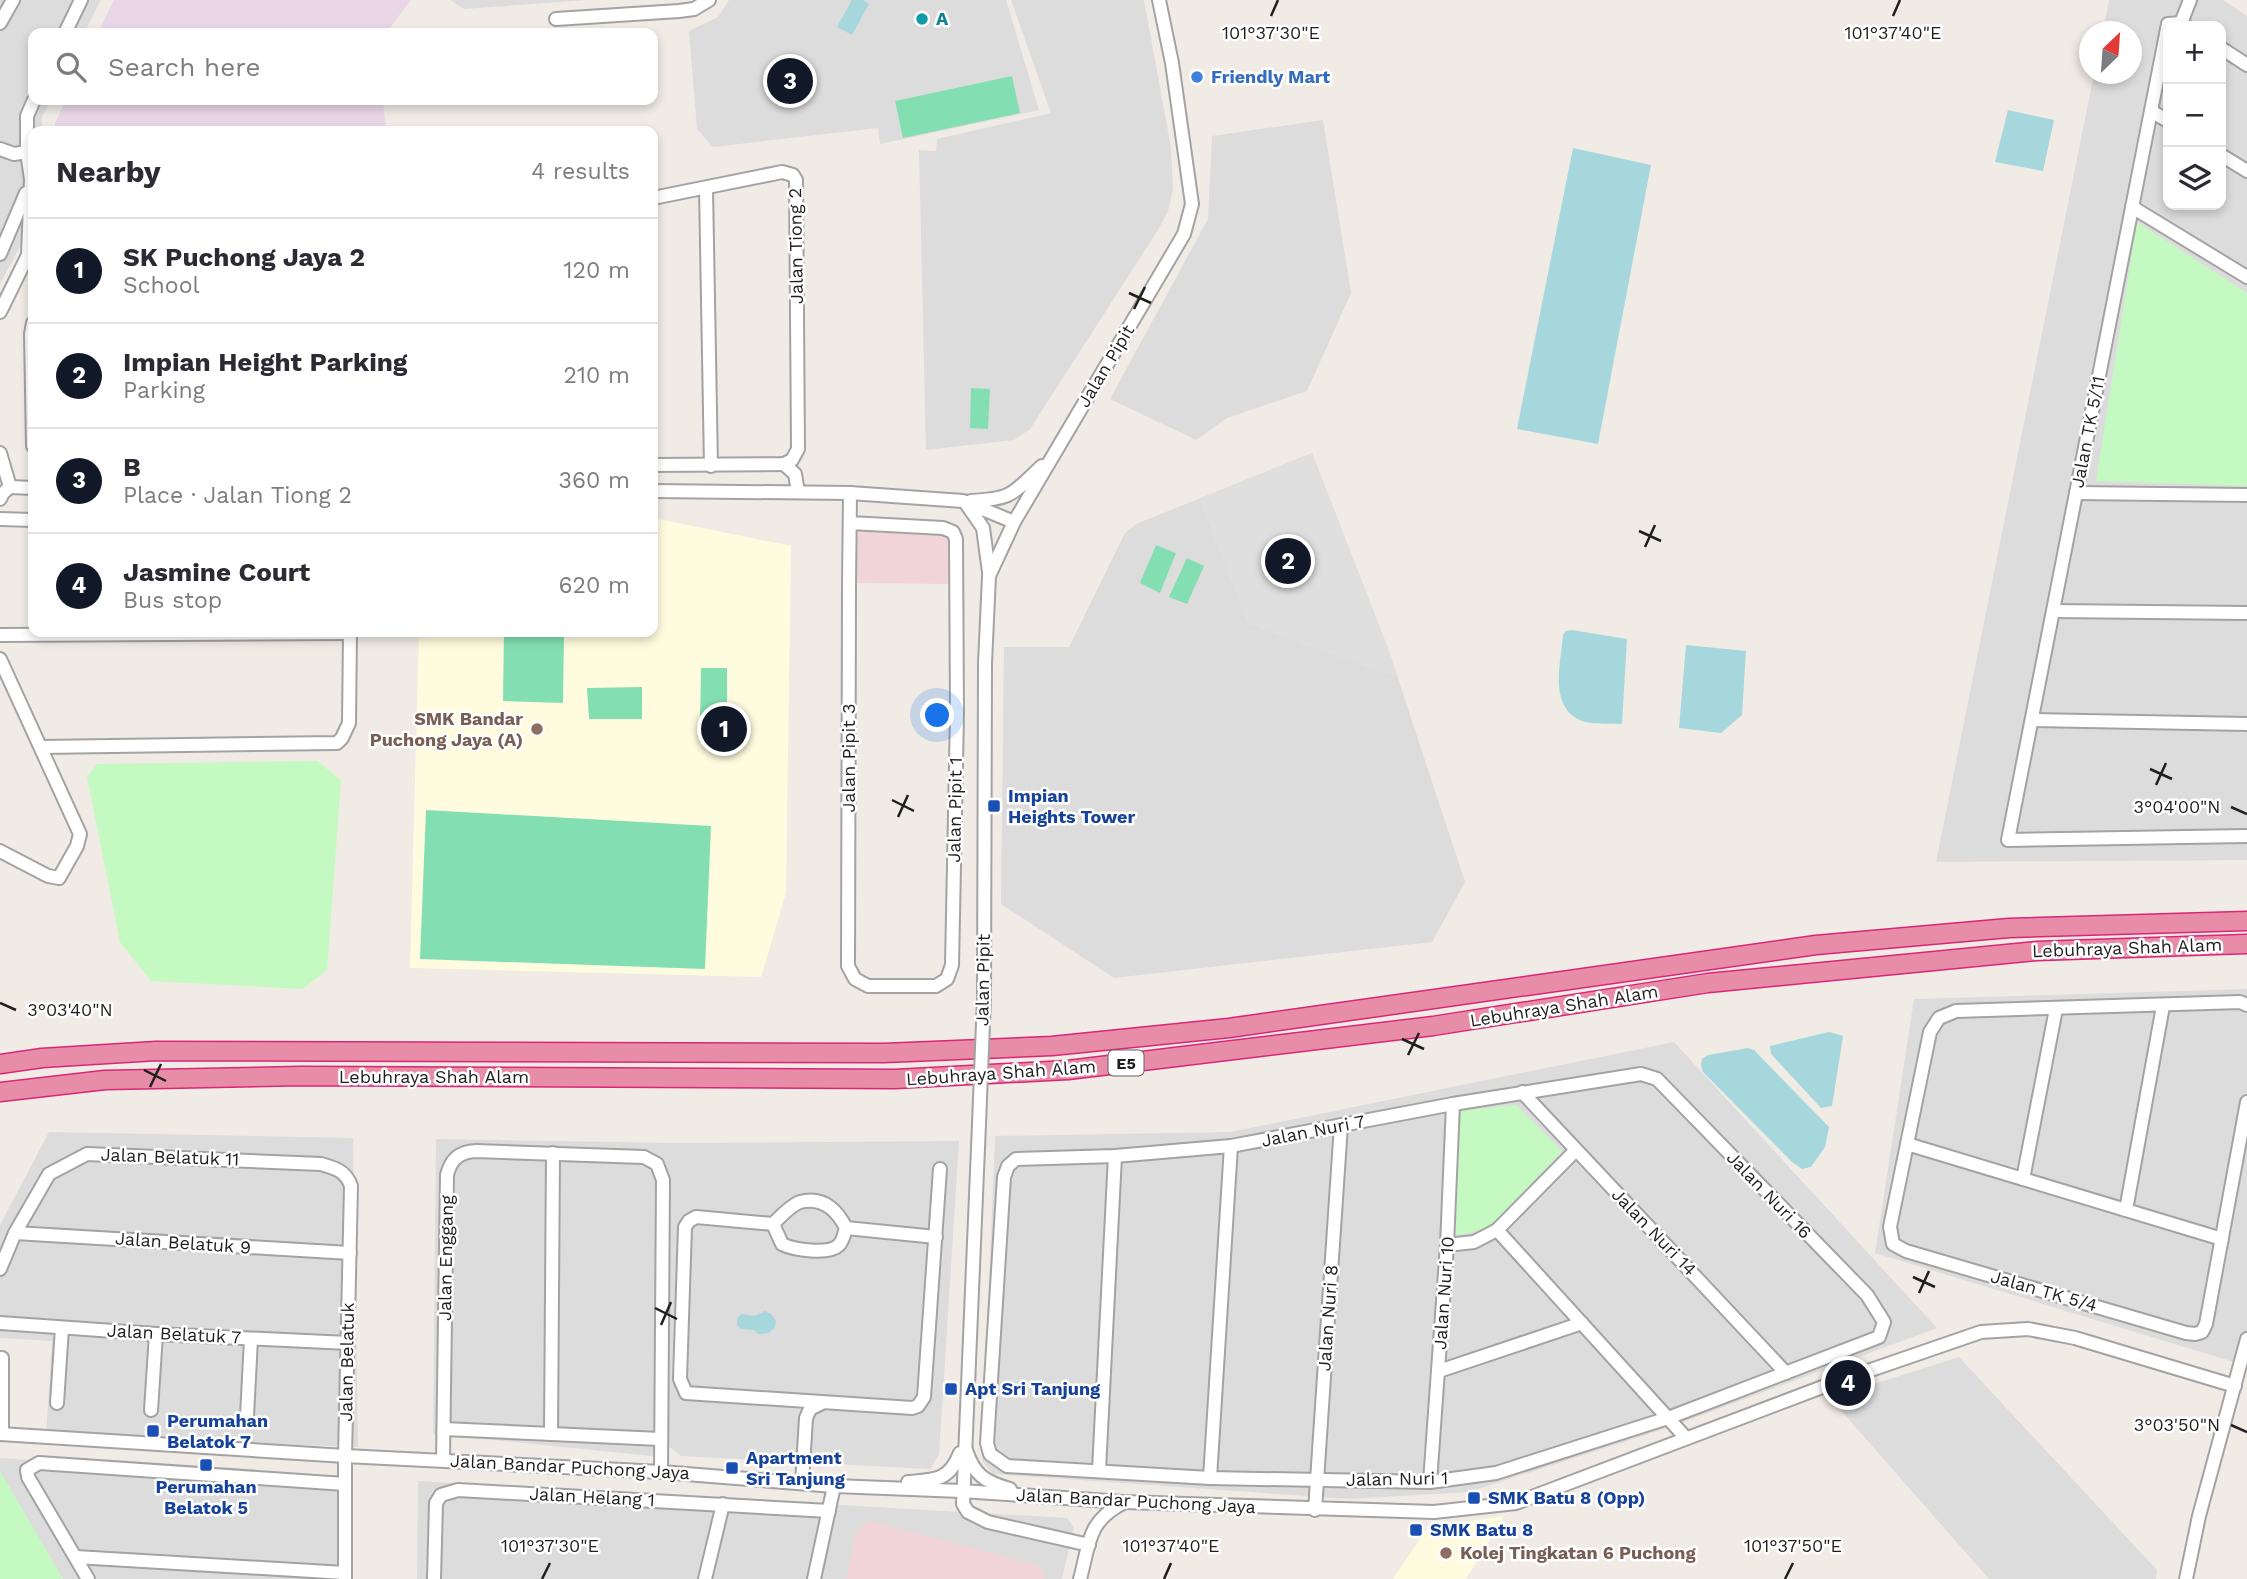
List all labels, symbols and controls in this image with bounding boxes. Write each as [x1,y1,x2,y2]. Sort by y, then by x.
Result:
place label: A [936,8,949,29]
marker: A [914,11,930,27]
north arrow [2079,21,2142,84]
map controls [2163,21,2226,210]
button: + [2163,21,2226,84]
text: 101°37'30"E [1222,22,1320,43]
text: 101°37'40"E [1845,22,1941,43]
search box [28,28,658,105]
icon: search [52,48,90,86]
text: Search here [108,52,260,82]
pin: 3 [767,55,813,107]
place label: Friendly Mart [1211,66,1330,87]
marker: Friendly Mart [1189,69,1205,85]
button: − [2163,84,2226,147]
button: layers [2163,147,2226,210]
text: Nearby [56,154,161,189]
text: 4 results [531,158,630,185]
street label: Jalan Tiong 2 [784,188,807,304]
text: SK Puchong Jaya 2 [123,242,365,272]
text: 1 [74,257,84,284]
text: 120 m [564,257,630,284]
text: School [123,272,200,299]
street label: Jalan Pipit [1073,320,1139,411]
text: Impian Height Parking [123,347,407,377]
text: 2 [72,362,86,389]
text: 210 m [564,362,630,389]
street label: Jalan TK 5/11 [2066,374,2109,490]
text: Parking [123,377,205,404]
text: B [123,452,141,482]
text: 3 [72,467,86,494]
text: 360 m [559,467,630,494]
text: Place · Jalan Tiong 2 [123,482,352,509]
pin: 2 [1265,535,1311,587]
text: Jasmine Court [123,557,310,587]
text: 4 [72,572,86,599]
text: 620 m [559,572,630,599]
text: Bus stop [123,587,222,614]
your location [920,698,954,732]
pin: 1 [701,703,747,755]
street label: Jalan Pipit 3 [838,703,859,813]
place label: SMK Bandar Puchong Jaya (A) [370,708,523,750]
marker: SMK Bandar Puchong Jaya (A) [529,721,545,737]
street label: Jalan Pipit 1 [943,757,966,863]
place label: Impian Heights Tower [1008,785,1135,827]
text: 3°04'00"N [2133,796,2221,817]
marker: Impian Heights Tower [986,798,1002,814]
street label: Jalan Pipit [971,933,994,1026]
street label: Lebuhraya Shah Alam [2032,934,2222,961]
street label: Lebuhraya Shah Alam [1468,980,1660,1031]
text: 3°03'40"N [27,999,113,1020]
road number: E5 [1108,1050,1144,1076]
street label: Lebuhraya Shah Alam [905,1055,1097,1090]
street label: Lebuhraya Shah Alam [339,1066,529,1087]
street label: Jalan Nuri 7 [1259,1110,1366,1151]
street label: Jalan Belatuk 11 [100,1144,240,1169]
street label: Jalan Nuri 16 [1723,1147,1816,1243]
street label: Jalan Nuri 14 [1608,1184,1701,1280]
street label: Jalan Enggang [434,1195,457,1321]
street label: Jalan Belatuk 9 [114,1227,252,1258]
street label: Jalan Nuri 10 [1429,1236,1458,1350]
street label: Jalan Nuri 8 [1313,1264,1342,1372]
street label: Jalan TK 5/4 [1989,1265,2100,1316]
street label: Jalan Belatuk [335,1302,358,1422]
street label: Jalan Belatuk 7 [106,1319,242,1348]
pin: 4 [1825,1357,1871,1409]
place label: Apt Sri Tanjung [965,1378,1101,1399]
marker: Apt Sri Tanjung [943,1381,959,1397]
place label: Perumahan Belatok 7 [167,1410,268,1452]
text: 3°03'50"N [2134,1414,2220,1435]
marker: Perumahan Belatok 7 [145,1423,161,1439]
place label: Apartment Sri Tanjung [746,1447,846,1489]
street label: Jalan Bandar Puchong Jaya [450,1450,690,1483]
marker: Perumahan Belatok 5 [198,1457,214,1473]
marker: Apartment Sri Tanjung [724,1460,740,1476]
street label: Jalan Nuri 1 [1346,1467,1448,1490]
place label: Perumahan Belatok 5 [155,1476,257,1518]
street label: Jalan Helang 1 [529,1483,655,1510]
street label: Jalan Bandar Puchong Jaya [1016,1484,1256,1517]
place label: SMK Batu 8 (Opp) [1488,1487,1645,1508]
marker: SMK Batu 8 (Opp) [1466,1490,1482,1506]
place label: SMK Batu 8 [1430,1519,1533,1540]
marker: SMK Batu 8 [1408,1522,1424,1538]
text: 101°37'30"E [501,1535,599,1556]
text: 101°37'40"E [1123,1535,1219,1556]
text: 101°37'50"E [1744,1535,1842,1556]
place label: Kolej Tingkatan 6 Puchong [1460,1542,1696,1563]
marker: Kolej Tingkatan 6 Puchong [1438,1545,1454,1561]

